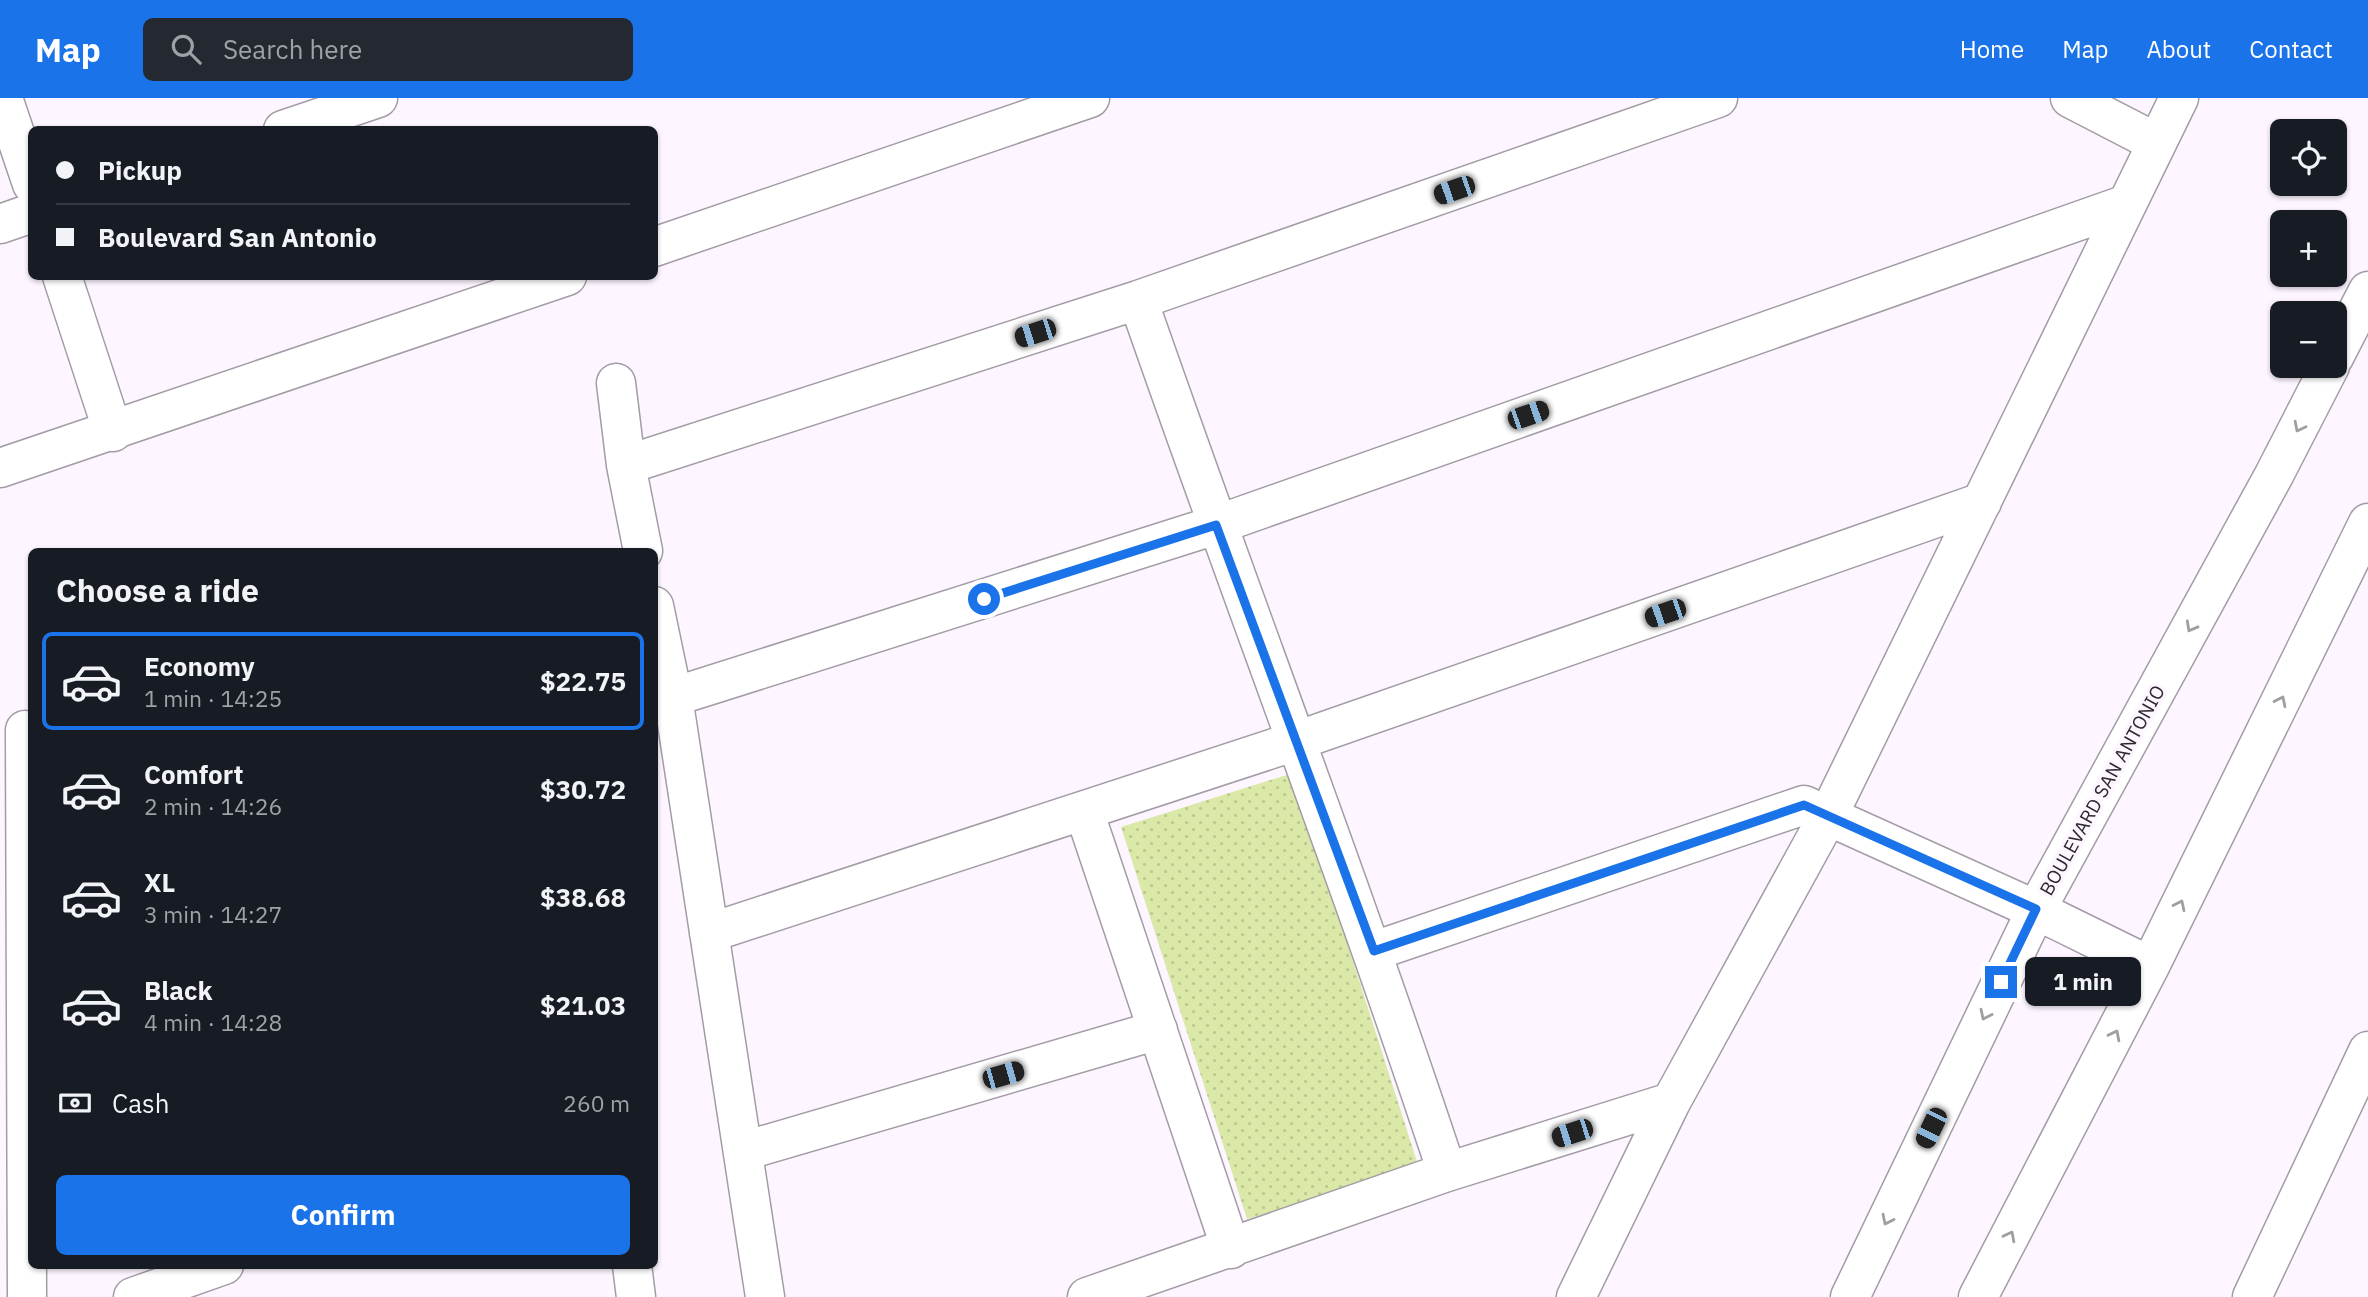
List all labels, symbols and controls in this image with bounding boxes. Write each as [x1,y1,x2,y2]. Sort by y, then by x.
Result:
search box [143,18,633,81]
text: Map [35,28,101,71]
icon: search [167,30,205,68]
text: Search here [223,32,362,66]
text: Home [1960,33,2024,65]
text: Map [2062,33,2108,65]
text: About [2146,33,2211,65]
text: Contact [2249,33,2333,65]
map controls [2270,119,2347,378]
button: locate [2270,119,2347,196]
text: Pickup [98,153,182,187]
car [1431,173,1478,207]
button: + [2270,210,2347,287]
text: Boulevard San Antonio [98,220,377,254]
button: − [2270,301,2347,378]
car [1012,317,1059,349]
car [1505,398,1552,432]
one-way arrow [2294,419,2307,432]
text: Choose a ride [56,569,259,611]
route start [968,583,1000,615]
car [1642,596,1689,630]
one-way arrow [2186,620,2199,632]
text: Economy [144,649,255,683]
icon: car [60,650,123,713]
text: $22.75 [540,664,626,698]
street label: BOULEVARD SAN ANTONIO [2034,681,2170,899]
text: 1 min · 14:25 [144,683,282,713]
one-way arrow [2272,696,2286,708]
text: Comfort [144,757,243,791]
icon: car [60,758,123,821]
text: $30.72 [540,772,626,806]
text: 2 min · 14:26 [144,791,282,821]
text: XL [144,865,175,899]
icon: car [60,866,123,929]
text: $38.68 [540,880,626,914]
text: 3 min · 14:27 [144,899,282,929]
one-way arrow [2172,900,2186,912]
callout: 1 min [2025,958,2141,1006]
route end [1985,966,2017,998]
text: 1 min [2053,966,2113,996]
text: Black [144,973,212,1007]
icon: car [60,974,123,1037]
text: $21.03 [540,988,626,1022]
text: 4 min · 14:28 [144,1007,282,1037]
one-way arrow [1980,1008,1994,1020]
one-way arrow [2106,1029,2120,1042]
car [980,1059,1027,1091]
icon: cash [56,1084,94,1122]
text: Cash [112,1086,169,1120]
text: 260 m [563,1088,630,1118]
car [1913,1105,1950,1151]
car [1549,1117,1596,1149]
button: Confirm [56,1175,630,1255]
one-way arrow [1881,1213,1895,1225]
one-way arrow [2001,1231,2015,1244]

